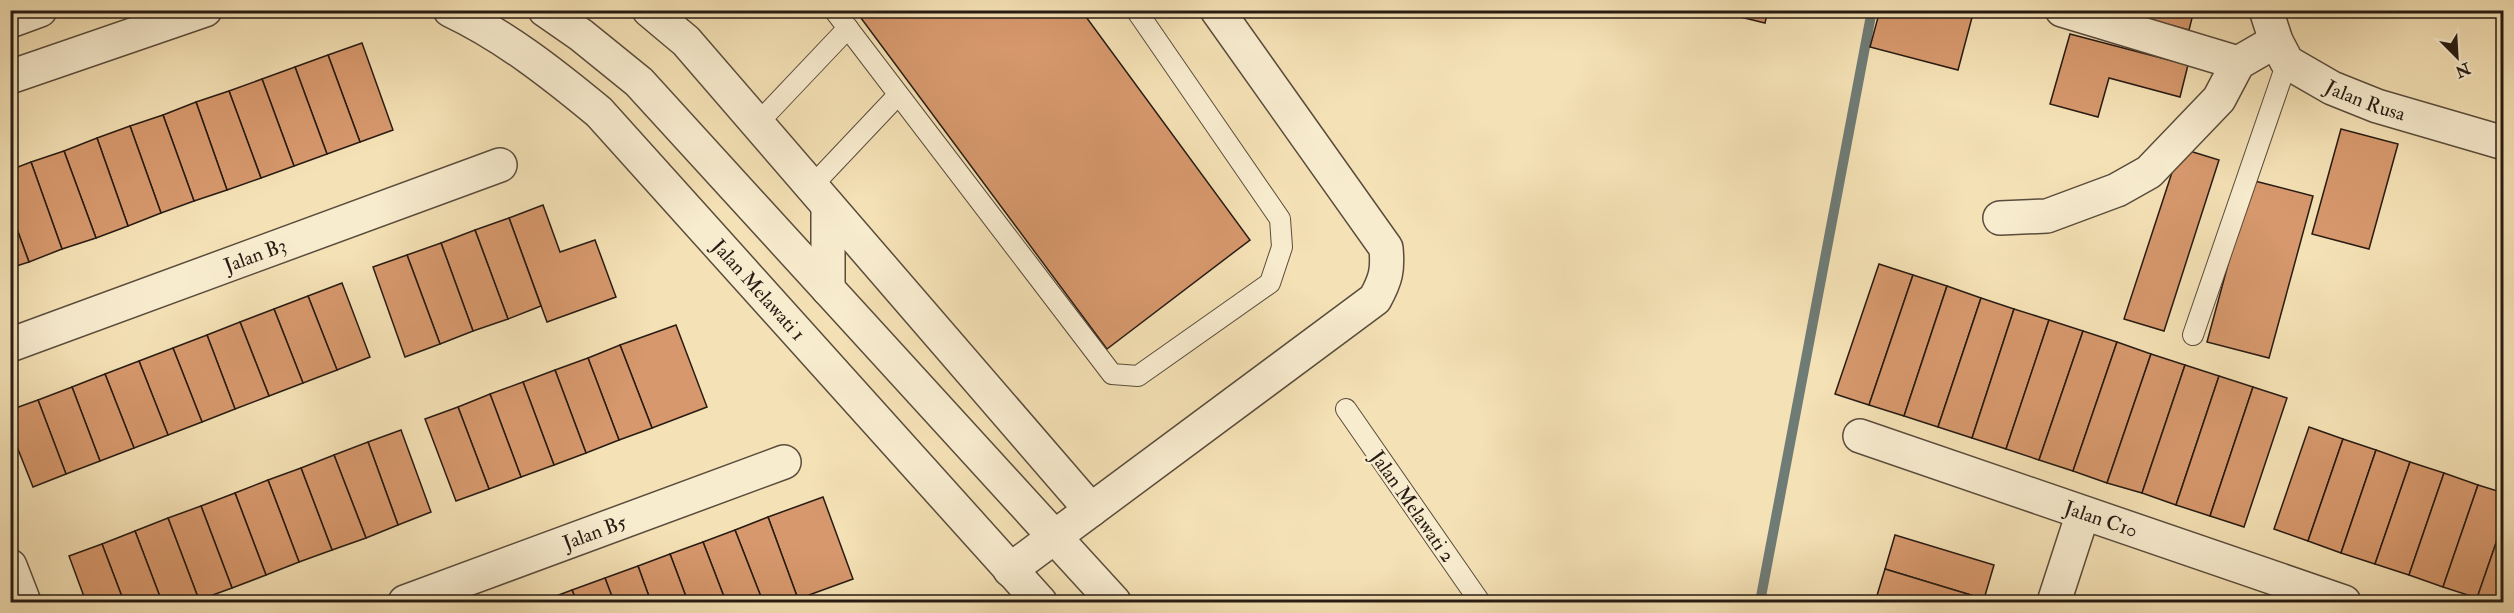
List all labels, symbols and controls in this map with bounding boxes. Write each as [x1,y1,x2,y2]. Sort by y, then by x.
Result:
north arrow [2427,27,2487,87]
text: N [2451,57,2474,82]
street label: Jalan Rusa [2319,74,2409,127]
street label: Jalan B3 [220,233,290,279]
street label: Jalan Melawati 1 [706,233,811,346]
street label: Jalan Melawati 2 [1364,445,1460,567]
street label: Jalan C10 [2060,495,2141,543]
street label: Jalan B5 [559,509,630,556]

